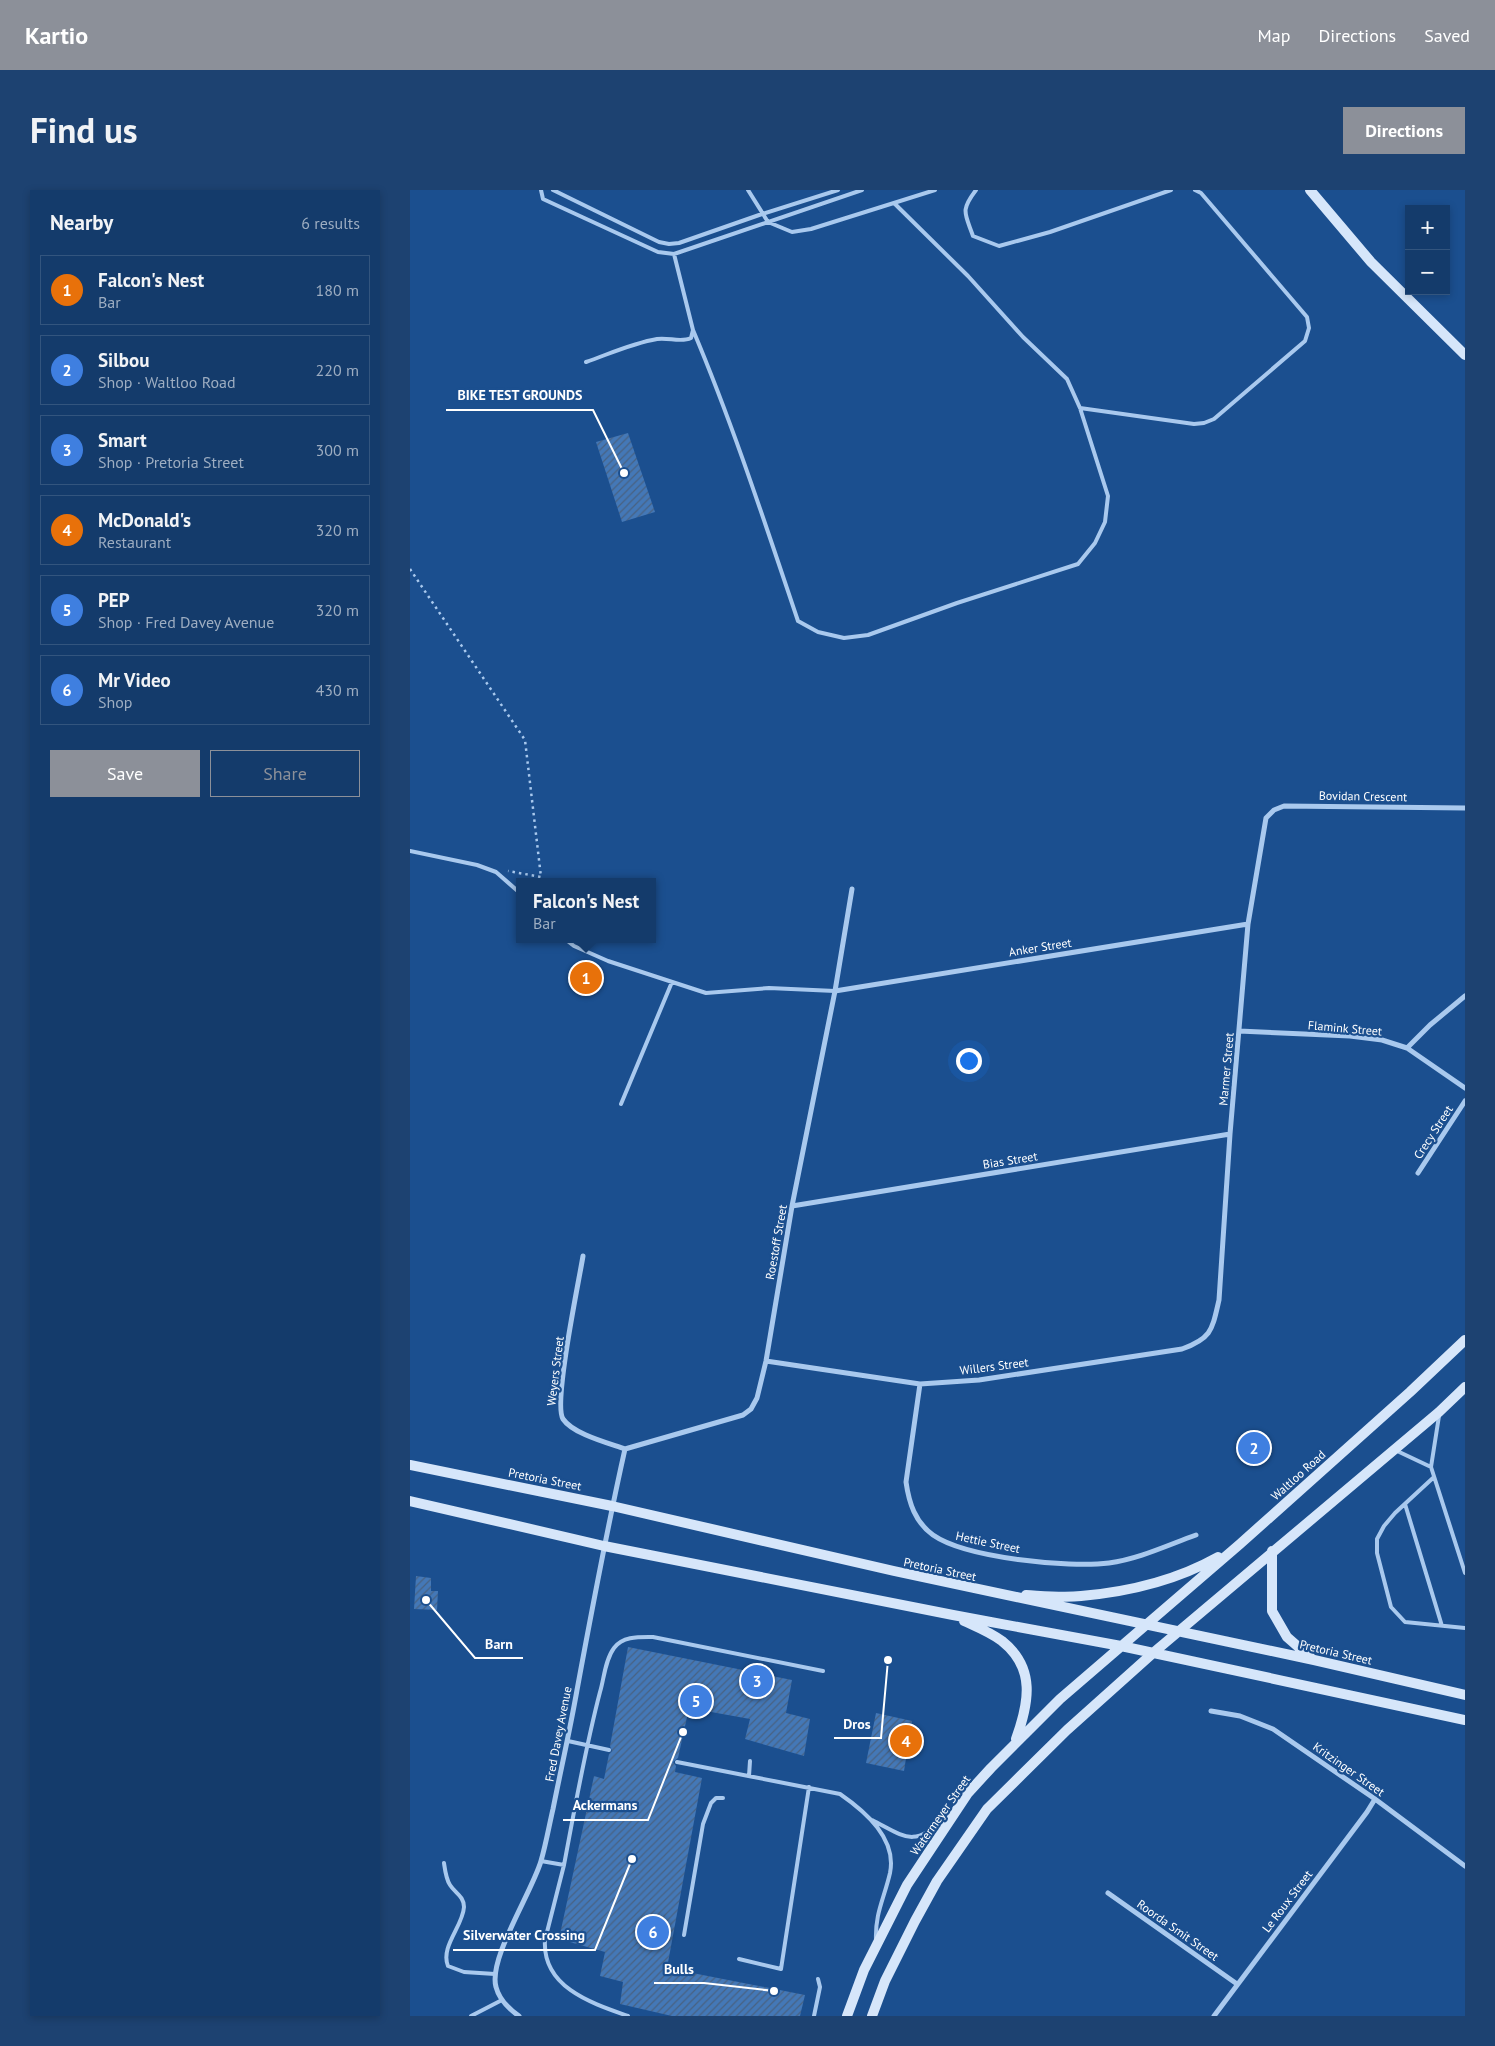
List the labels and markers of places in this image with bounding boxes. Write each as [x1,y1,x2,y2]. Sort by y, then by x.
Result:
callout: BIKE TEST GROUNDS [446,381,593,410]
pin: 1 [570,959,602,997]
pin: 2 [1238,1429,1270,1467]
callout: Barn [475,1629,523,1658]
pin: 3 [741,1662,773,1700]
pin: 5 [680,1682,712,1720]
callout: Dros [834,1709,881,1738]
pin: 4 [890,1722,922,1760]
callout: Ackermans [563,1791,648,1820]
pin: 6 [637,1913,669,1951]
callout: Silverwater Crossing [453,1921,595,1950]
callout: Bulls [654,1954,704,1983]

